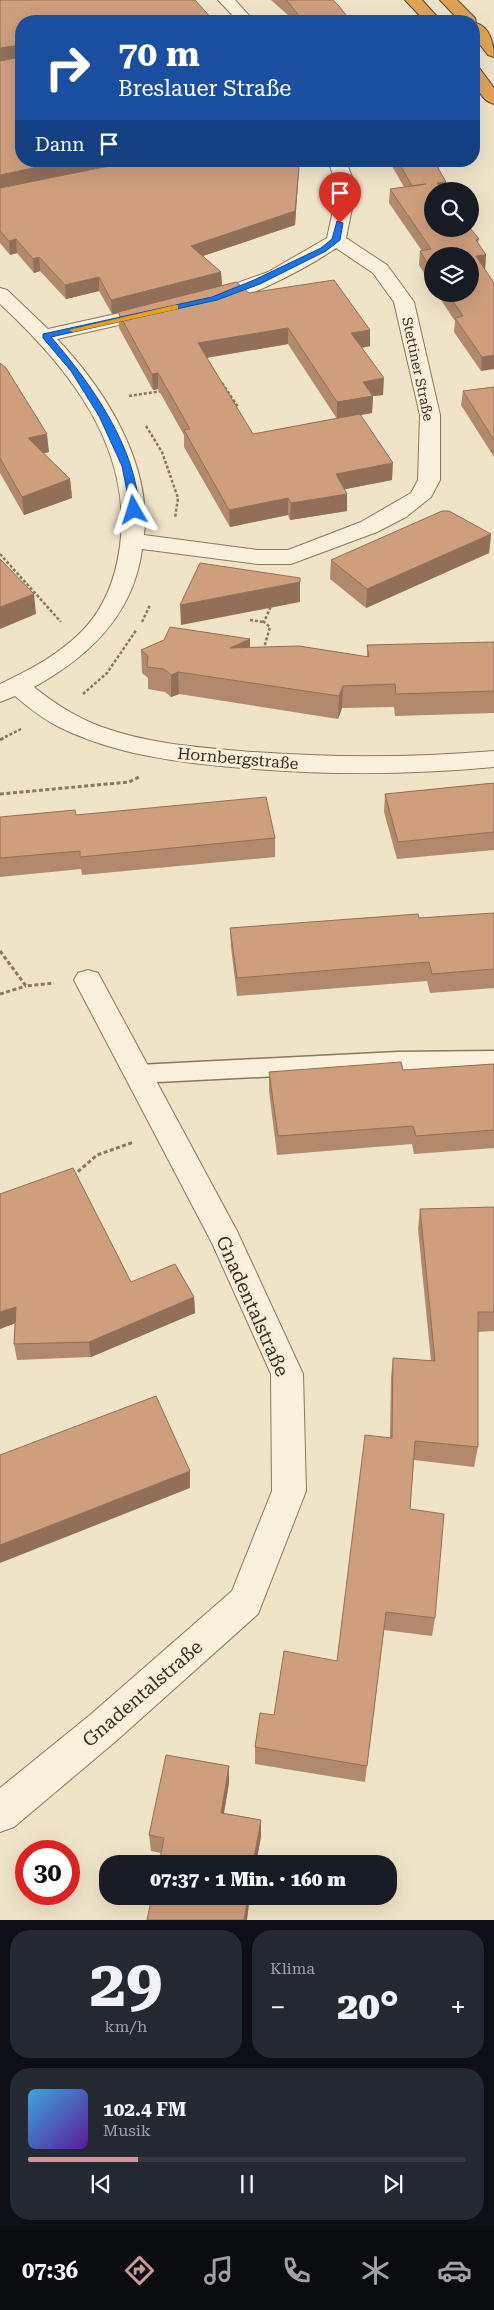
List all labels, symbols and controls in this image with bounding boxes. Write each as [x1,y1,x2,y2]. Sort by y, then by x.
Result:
text: 70 m [118,34,200,75]
icon: right [35,35,100,100]
text: Breslauer Straße [118,76,291,101]
icon: arrive [95,130,123,158]
text: Dann [35,133,85,156]
pin [319,172,361,223]
icon: arrive [326,179,354,207]
map controls [424,182,479,302]
button: search [424,182,479,237]
button: layers [424,247,479,302]
street label: Stettiner Straße [399,316,437,423]
position arrow [107,483,159,535]
street label: Hornbergstraße [177,744,300,773]
street label: Gnadentalstraße [211,1232,294,1380]
street label: Gnadentalstraße [78,1635,207,1752]
speed limit sign: 30 [15,1840,80,1905]
text: 07:37 · 1 Min. · 160 m [150,1868,346,1891]
text: 29 [90,1946,162,2022]
text: Klima [270,1959,315,1978]
text: 20° [337,1984,399,2028]
text: − [270,1991,286,2024]
text: + [450,1991,466,2024]
text: km/h [105,2017,147,2036]
text: 102.4 FM [103,2098,186,2121]
text: Musik [103,2121,151,2140]
icon: previous [87,2170,115,2198]
icon: pause [233,2170,261,2198]
icon: next [379,2170,407,2198]
icon: directions [122,2253,157,2288]
icon: music [201,2253,236,2288]
icon: phone [279,2253,314,2288]
icon: climate [358,2253,393,2288]
icon: car [437,2253,472,2288]
text: 07:36 [22,2258,78,2283]

